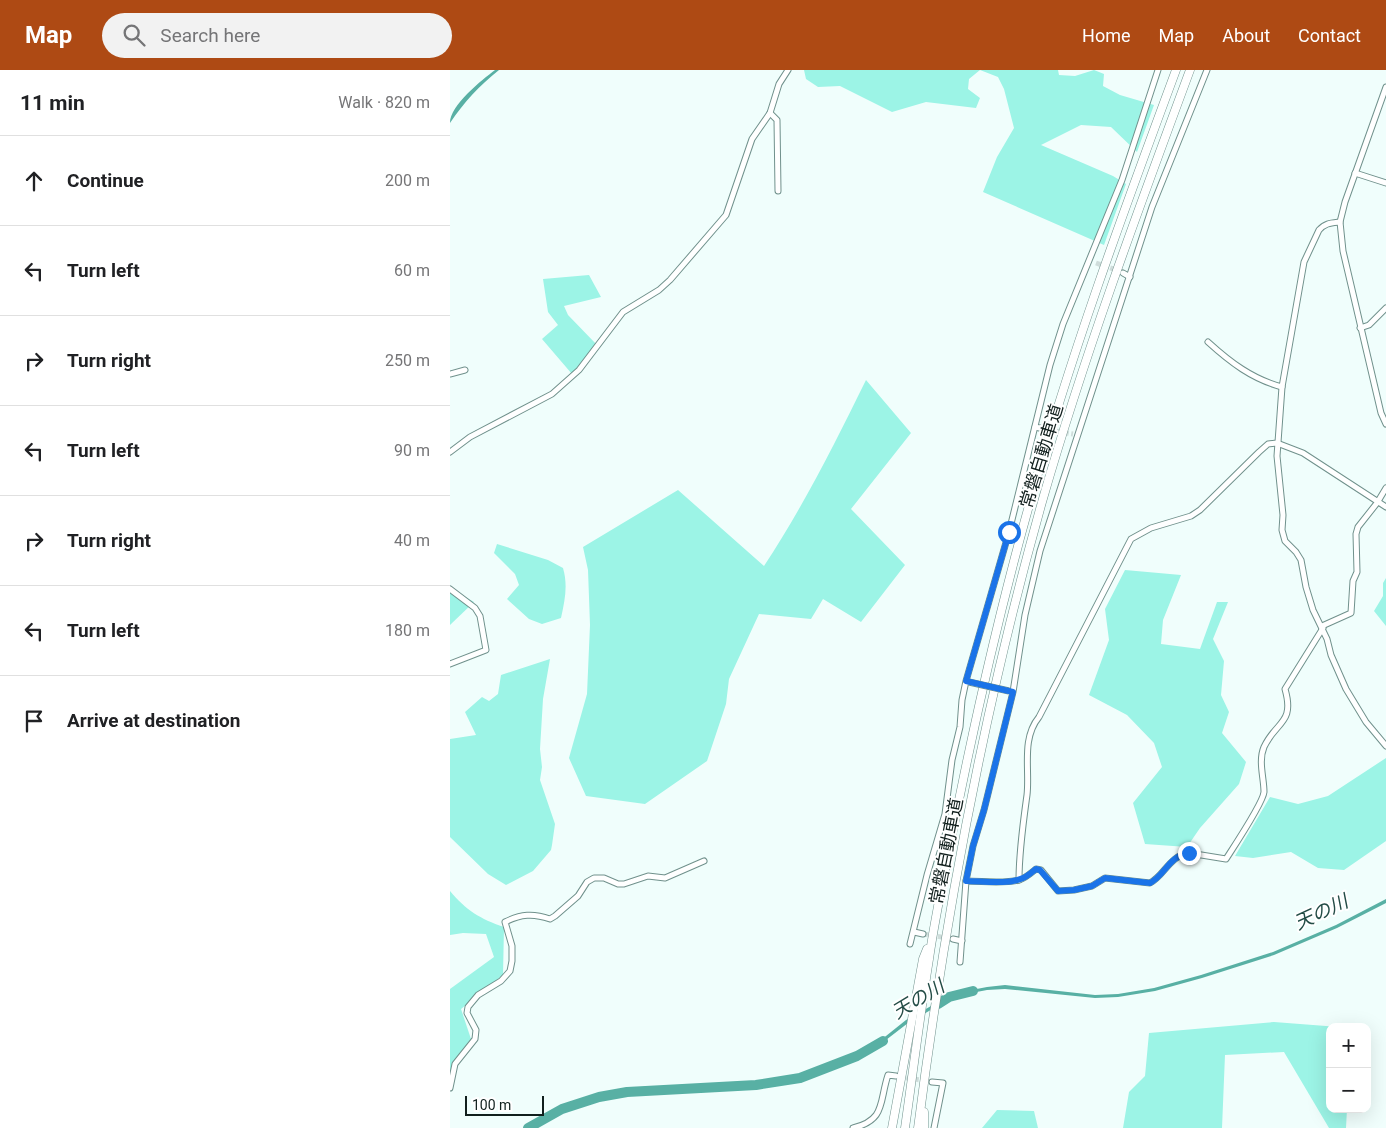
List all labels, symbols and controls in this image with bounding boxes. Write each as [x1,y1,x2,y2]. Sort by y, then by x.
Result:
search box [102,13,452,58]
text: Map [25,21,72,49]
icon: search [120,21,148,49]
text: Search here [160,24,260,47]
text: Home [1082,25,1131,46]
text: Map [1159,25,1194,46]
text: About [1222,25,1270,46]
text: Contact [1298,25,1361,46]
text: 11 min [20,91,85,115]
text: Walk · 820 m [338,93,430,112]
icon: ahead [20,167,48,195]
text: Continue [67,169,144,192]
text: 200 m [385,171,430,190]
icon: left [20,257,48,285]
text: Turn left [67,259,140,282]
text: 60 m [394,261,430,280]
icon: right [20,347,48,375]
text: Turn right [67,349,151,372]
text: 250 m [385,351,430,370]
street label: 常磐自動車道 [1015,401,1067,511]
icon: left [20,437,48,465]
text: Turn left [67,439,140,462]
text: 90 m [394,441,430,460]
route start [998,521,1021,544]
icon: right [20,527,48,555]
text: Turn right [67,529,151,552]
text: 40 m [394,531,430,550]
icon: left [20,617,48,645]
text: Turn left [67,619,140,642]
text: 180 m [385,621,430,640]
icon: arrive [20,707,48,735]
text: Arrive at destination [67,709,240,732]
street label: 常磐自動車道 [925,796,967,906]
route end [1178,842,1201,865]
water label: 天の川 [1290,889,1353,934]
water label: 天の川 [888,973,950,1024]
map controls [1326,1023,1371,1113]
button: + [1326,1023,1371,1068]
button: − [1326,1068,1371,1113]
scale bar [465,1093,544,1116]
text: 100 m [472,1097,511,1113]

